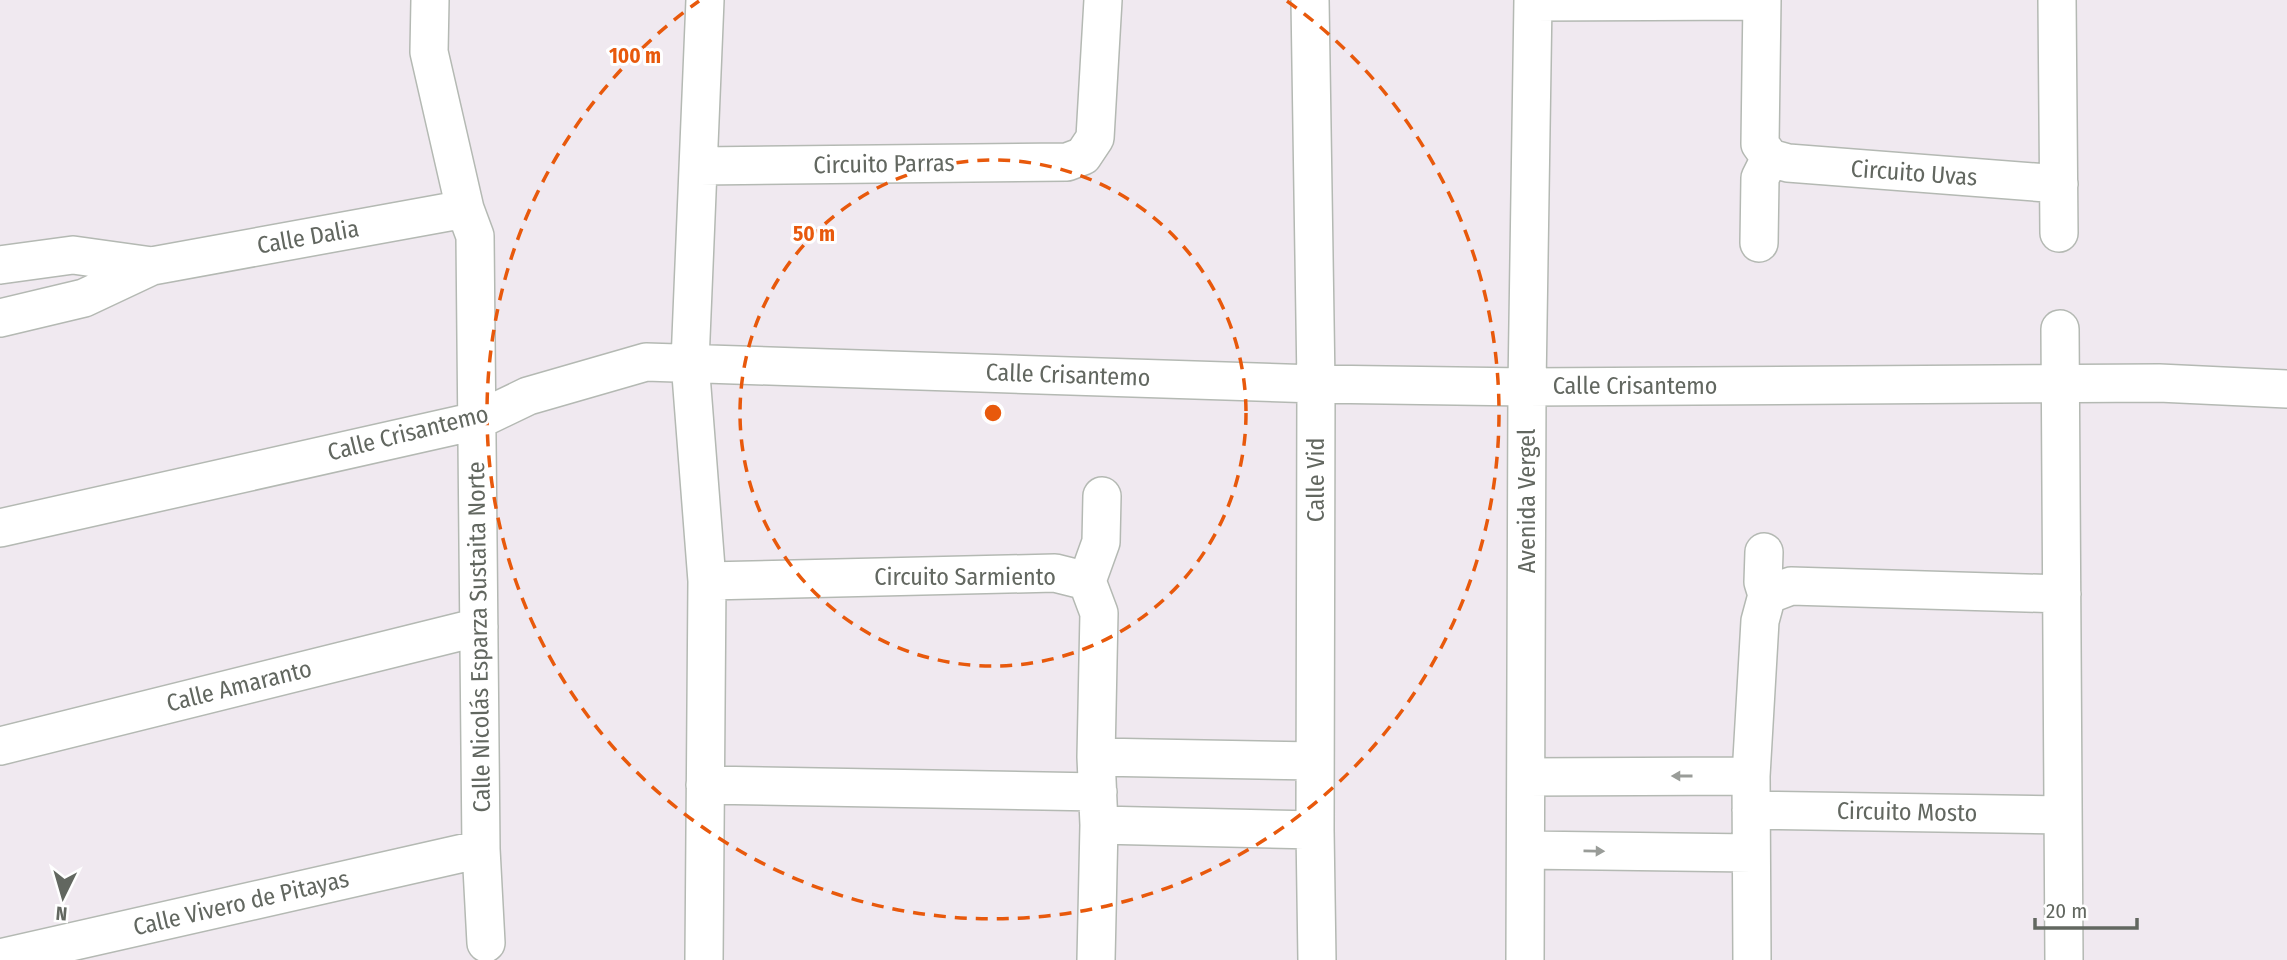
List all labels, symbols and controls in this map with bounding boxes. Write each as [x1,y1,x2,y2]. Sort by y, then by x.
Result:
text: 100 m [609,43,661,69]
street label: Circuito Parras [813,149,955,179]
street label: Circuito Uvas [1850,155,1978,191]
street label: Calle Dalia [255,214,361,260]
text: 50 m [793,221,835,247]
street label: Calle Crisantemo [985,358,1151,392]
street label: Calle Crisantemo [1553,372,1717,400]
street label: Calle Crisantemo [325,399,491,467]
centre of rings [981,401,1005,425]
street label: Avenida Vergel [1513,429,1541,573]
street label: Calle Vid [1302,438,1330,522]
street label: Calle Nicolás Esparza Sustaita Norte [462,461,496,813]
street label: Circuito Sarmiento [874,563,1056,591]
street label: Calle Amaranto [164,654,314,718]
one-way arrow [1671,771,1693,782]
street label: Circuito Mosto [1837,797,1977,827]
one-way arrow [1583,845,1605,857]
north arrow [28,862,98,932]
street label: Calle Vivero de Pitayas [130,865,352,941]
scale bar [2035,886,2136,930]
text: 20 m [2046,898,2087,924]
text: N [55,901,68,925]

